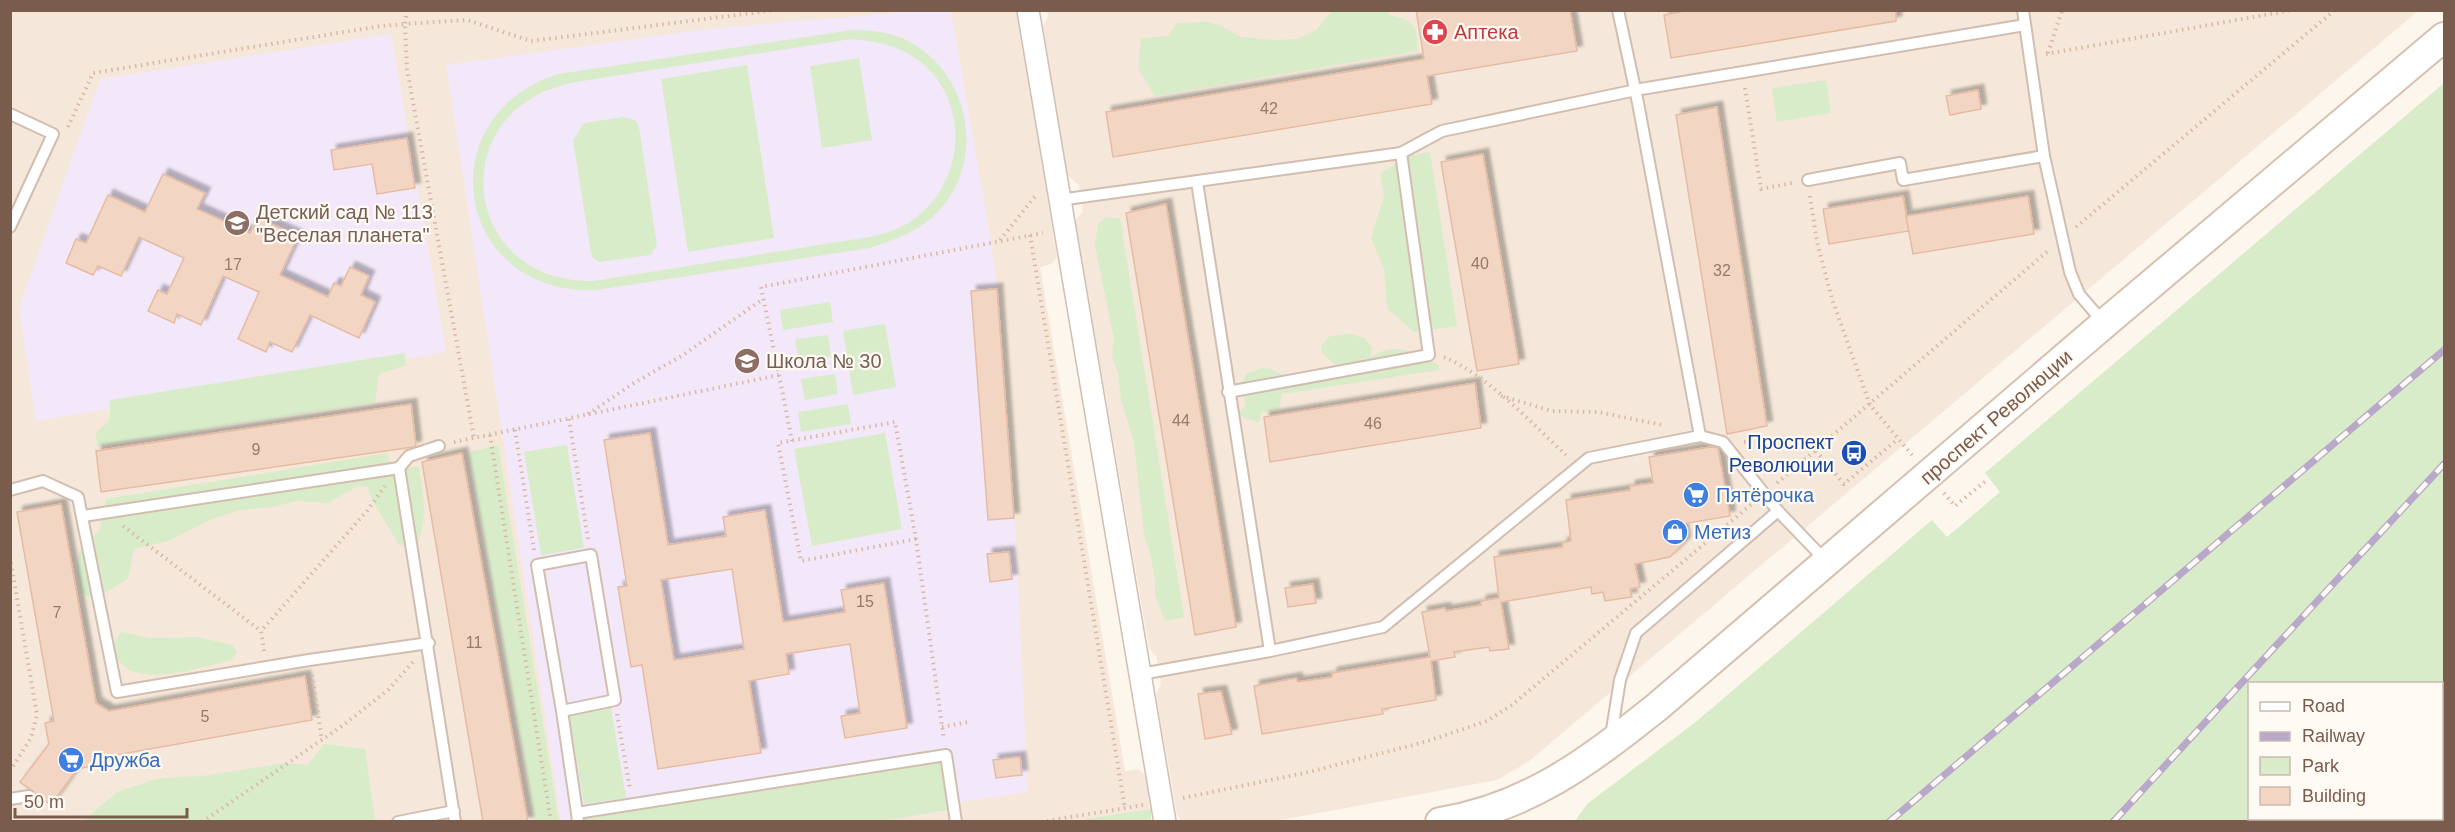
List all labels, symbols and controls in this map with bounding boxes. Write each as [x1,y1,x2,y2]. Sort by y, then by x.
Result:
pharmacy icon: Аптека [1420,17,1450,47]
place label: Аптека [1454,21,1519,43]
house number: 42 [1260,100,1278,117]
place label: Детский сад № 113 "Веселая планета" [256,201,433,246]
school or university icon: Детский сад № 113 "Веселая планета" [222,208,252,238]
house number: 40 [1471,255,1489,272]
house number: 17 [224,256,242,273]
house number: 32 [1713,262,1731,279]
street label: проспект Революции [1916,345,2076,489]
school or university icon: Школа № 30 [732,346,762,376]
place label: Школа № 30 [766,350,882,372]
house number: 44 [1172,412,1190,429]
house number: 46 [1364,415,1382,432]
place label: Проспект Революции [1729,431,1834,476]
bus stop icon: Проспект Революции [1839,438,1869,468]
house number: 9 [252,441,261,458]
supermarket icon: Пятёрочка [1681,480,1711,510]
place label: Пятёрочка [1716,484,1815,506]
shop icon: Метиз [1660,517,1690,547]
place label: Метиз [1694,521,1751,543]
house number: 15 [856,593,874,610]
house number: 7 [53,604,62,621]
house number: 11 [466,634,482,651]
legend [2248,682,2443,820]
text: Road [2302,696,2345,716]
house number: 5 [201,708,210,725]
text: Railway [2302,726,2365,746]
supermarket icon: Дружба [56,745,86,775]
place label: Дружба [90,749,161,771]
text: Park [2302,756,2340,776]
scale bar [15,781,188,819]
text: Building [2302,786,2366,806]
text: 50 m [24,792,64,812]

